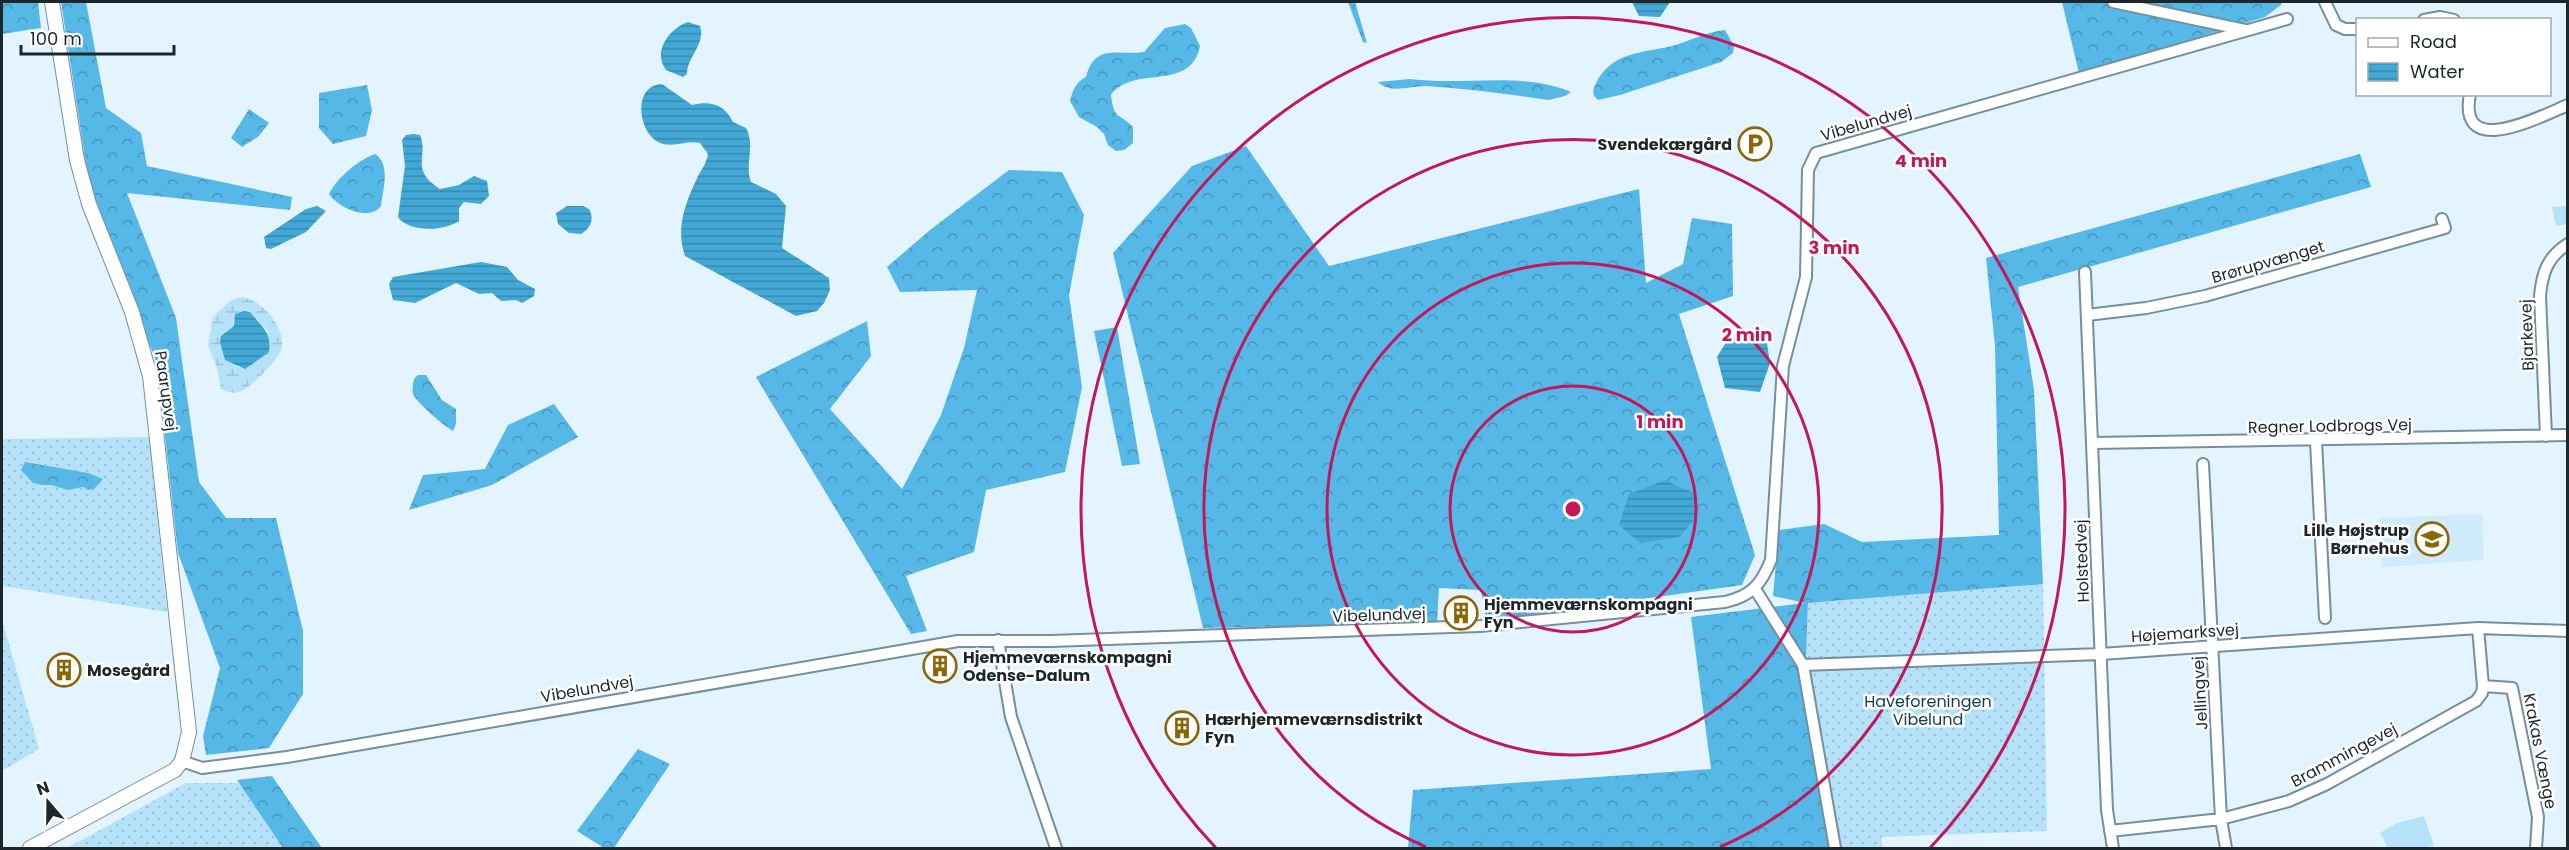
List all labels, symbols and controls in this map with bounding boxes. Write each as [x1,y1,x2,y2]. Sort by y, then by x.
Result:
scale bar [21,18,174,56]
legend [2356,18,2551,96]
text: 100 m [30,26,82,51]
text: Road [2410,29,2457,54]
text: Water [2410,59,2464,84]
street label: Vibelundvej [1818,99,1914,147]
parking icon: Svendekærgård [1737,126,1773,162]
place label: Svendekærgård [1598,133,1732,156]
text: 4 min [1895,148,1947,173]
text: 3 min [1808,235,1860,260]
street label: Brørupvænget [2209,235,2327,289]
street label: Bjarkevej [2514,299,2540,371]
text: 2 min [1722,322,1772,347]
street label: Paarupvej [149,349,183,433]
text: 1 min [1636,409,1684,434]
street label: Regner Lodbrogs Vej [2248,413,2412,439]
centre of rings [1563,499,1583,519]
street label: Holstedvej [2069,519,2095,603]
place label: Lille Højstrup Børnehus [2304,519,2409,560]
school or university icon: Lille Højstrup Børnehus [2414,521,2450,557]
place label: Hjemmeværnskompagni Fyn [1484,593,1693,634]
building icon: Hjemmeværnskompagni Fyn [1443,595,1479,631]
street label: Vibelundvej [1332,602,1426,628]
street label: Højemarksvej [2130,618,2240,648]
place label: Hjemmeværnskompagni Odense-Dalum [963,646,1172,687]
building icon: Hjemmeværnskompagni Odense-Dalum [922,648,958,684]
building icon: Mosegård [46,652,82,688]
street label: Jellingvej [2187,655,2213,731]
place label: Mosegård [87,659,170,682]
street label: Vibelundvej [539,670,635,708]
park label: Haveforeningen Vibelund [1864,690,1992,731]
street label: Krakas Vænge [2518,691,2563,811]
place label: Hærhjemmeværnsdistrikt Fyn [1205,708,1422,749]
building icon: Hærhjemmeværnsdistrikt Fyn [1164,710,1200,746]
street label: Brammingevej [2287,717,2401,793]
north arrow [18,772,78,832]
text: N [33,776,53,801]

